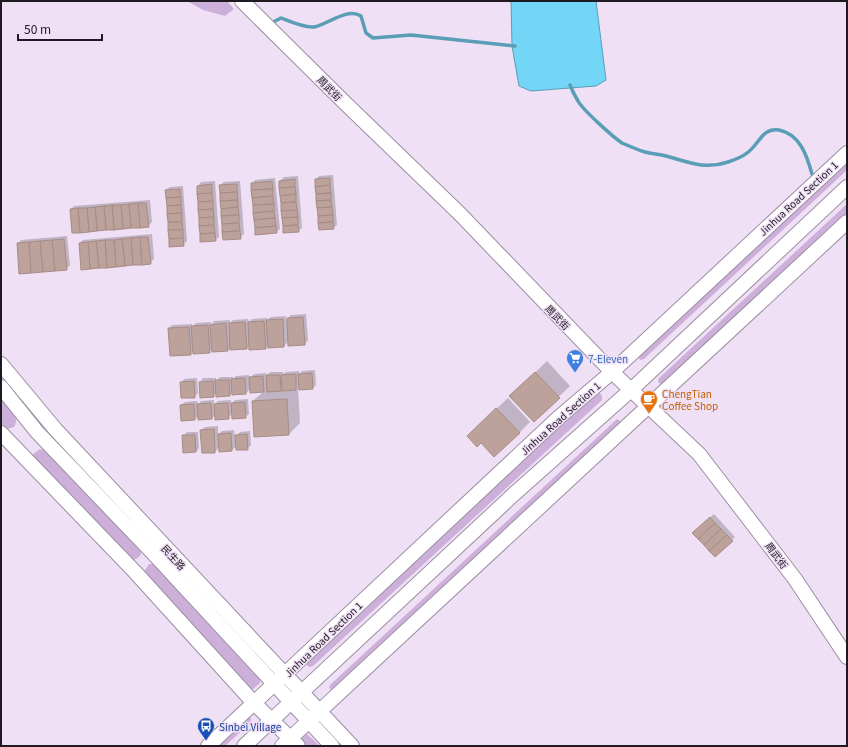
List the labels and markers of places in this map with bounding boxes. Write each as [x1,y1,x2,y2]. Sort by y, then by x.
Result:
supermarket icon: 7-Eleven [565,348,585,373]
place label: 7-Eleven [588,351,628,366]
place label: ChengTian Coffee Shop [662,386,718,413]
cafe icon: ChengTian Coffee Shop [639,389,659,414]
bus stop icon: Sinbei Village [196,716,216,741]
place label: Sinbei Village [219,719,282,734]

